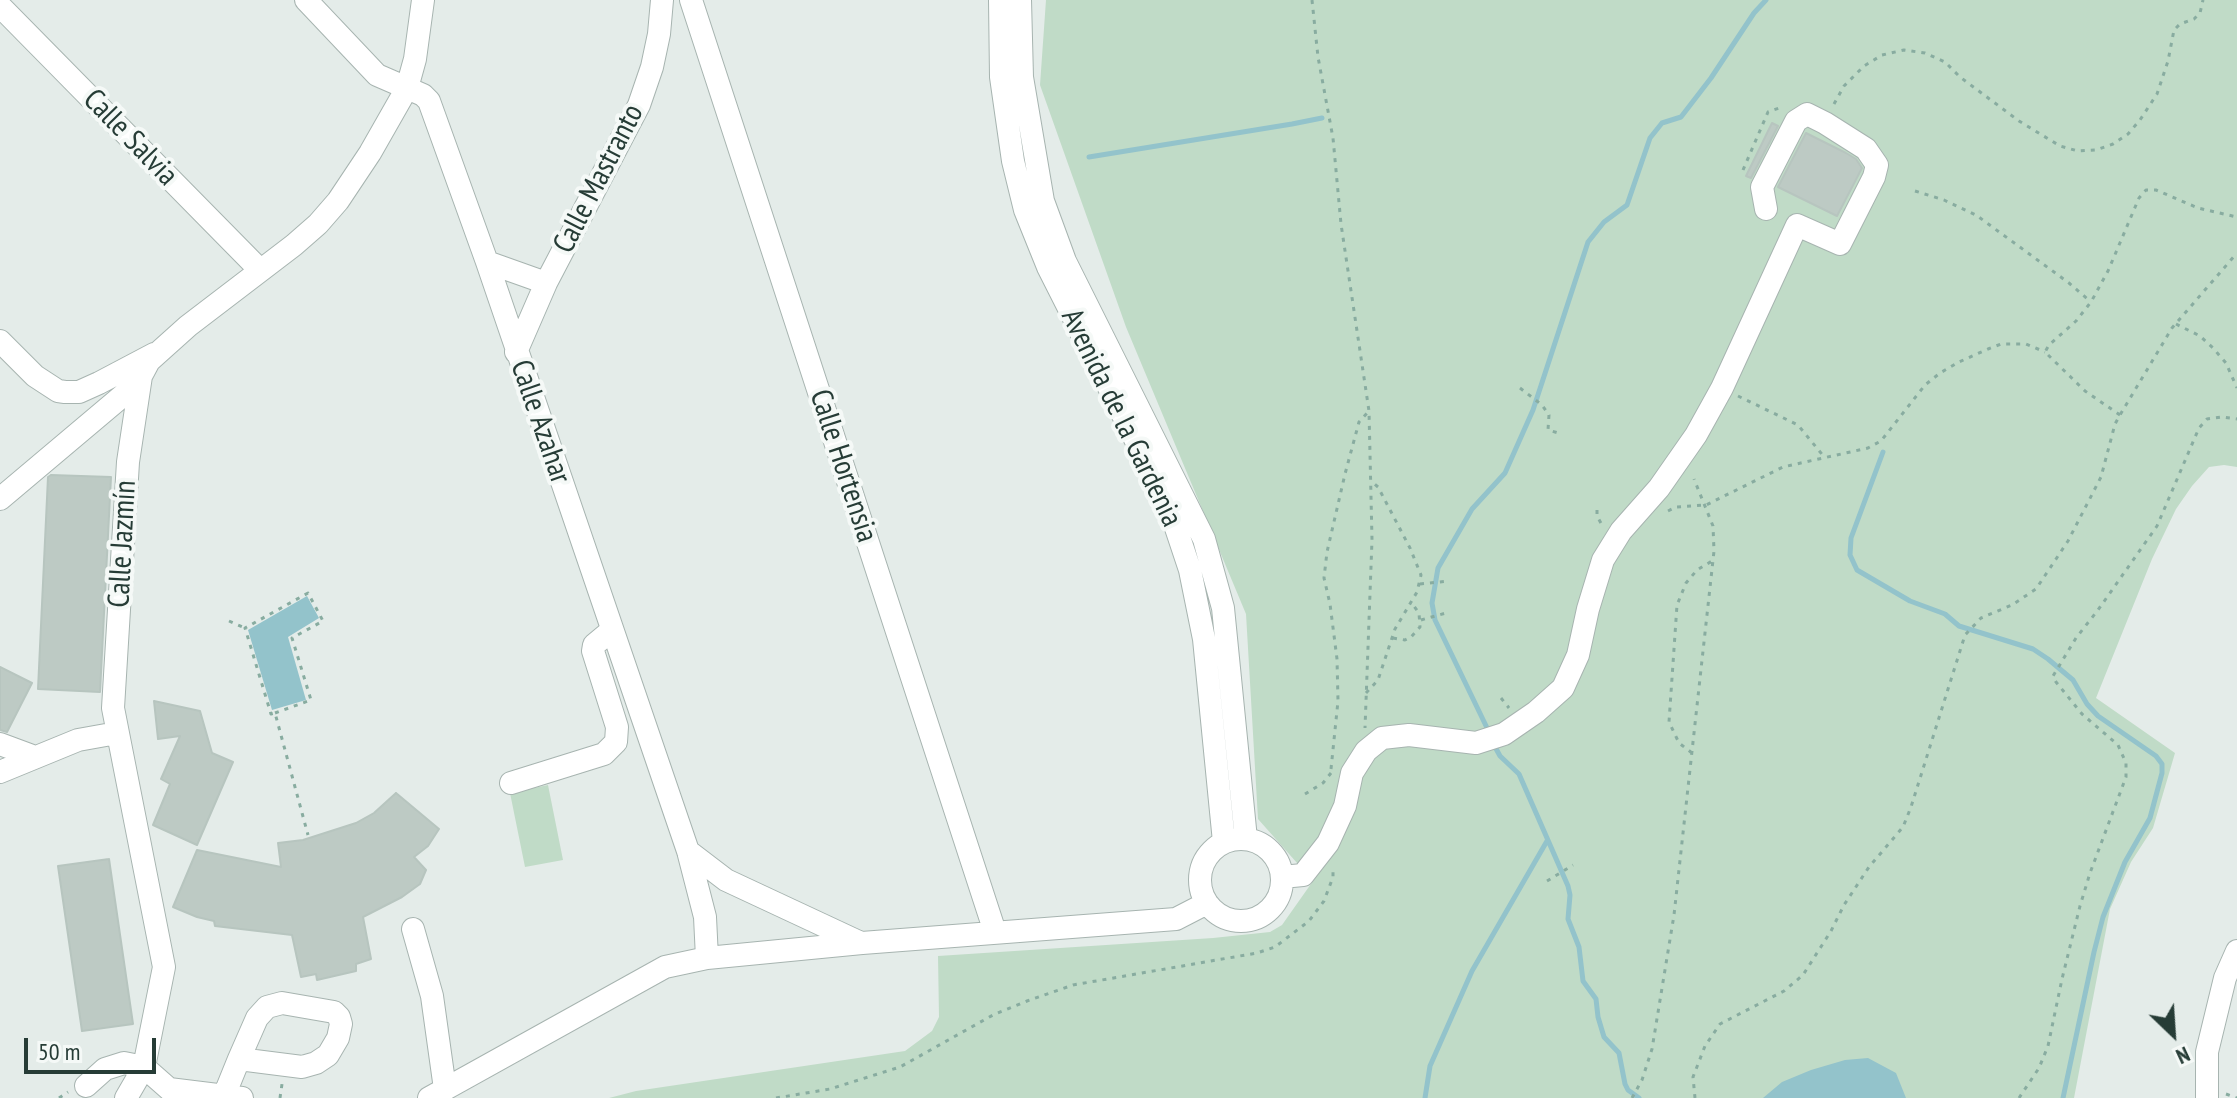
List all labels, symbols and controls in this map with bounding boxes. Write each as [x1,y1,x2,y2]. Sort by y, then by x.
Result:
street label: Calle Salvia [75,82,185,194]
street label: Calle Mastranto [546,99,652,259]
street label: Avenida de la Gardenia [1053,303,1189,533]
street label: Calle Azahar [502,356,578,488]
street label: Calle Hortensia [801,385,885,547]
street label: Calle Jazmín [102,479,144,609]
north arrow [2133,994,2213,1074]
scale bar [28,1022,160,1072]
text: 50 m [38,1036,80,1067]
text: N [2172,1041,2194,1071]

